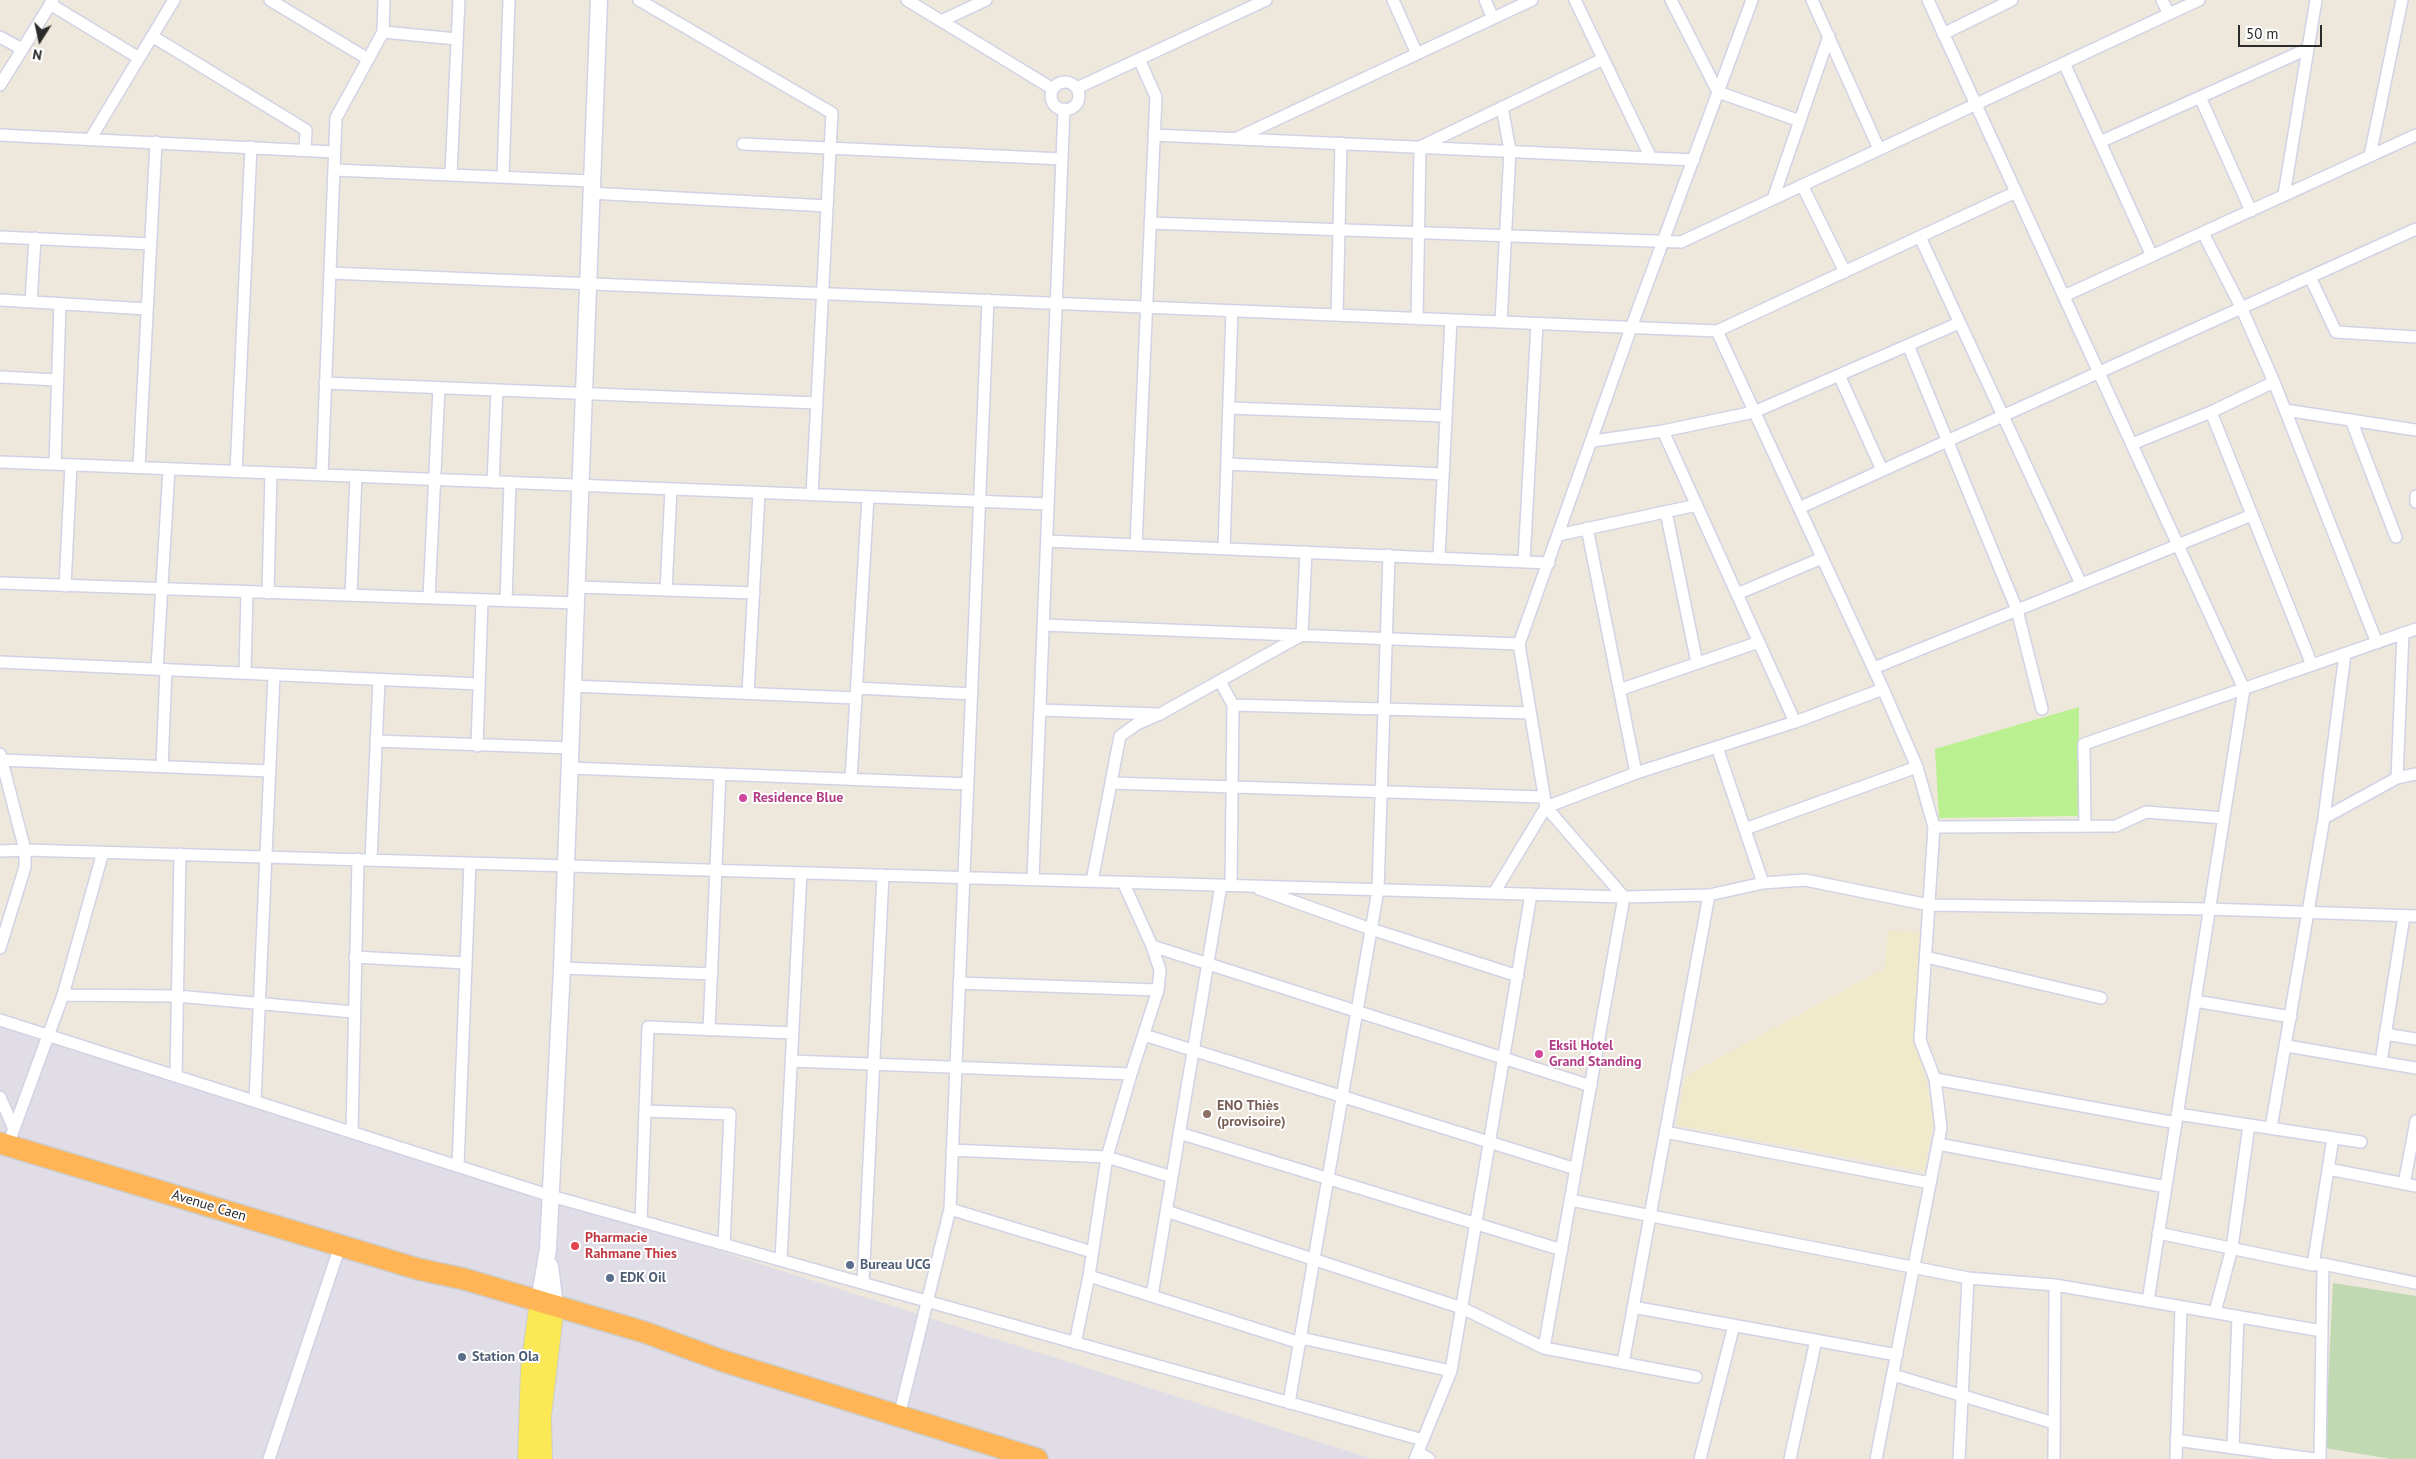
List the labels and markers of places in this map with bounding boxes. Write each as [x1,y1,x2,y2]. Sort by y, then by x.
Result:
place label: Residence Blue [753,790,843,806]
marker: Residence Blue [737,792,749,804]
place label: Eksil Hotel Grand Standing [1549,1038,1641,1070]
marker: Eksil Hotel Grand Standing [1533,1048,1545,1060]
place label: ENO Thiès (provisoire) [1217,1098,1285,1130]
marker: ENO Thiès (provisoire) [1201,1108,1213,1120]
place label: Pharmacie Rahmane Thies [585,1230,677,1262]
marker: Pharmacie Rahmane Thies [569,1240,581,1252]
place label: Bureau UCG [860,1257,931,1273]
marker: Bureau UCG [844,1259,856,1271]
place label: EDK Oil [620,1270,666,1286]
marker: EDK Oil [604,1272,616,1284]
place label: Station Ola [472,1349,539,1365]
marker: Station Ola [456,1351,468,1363]

